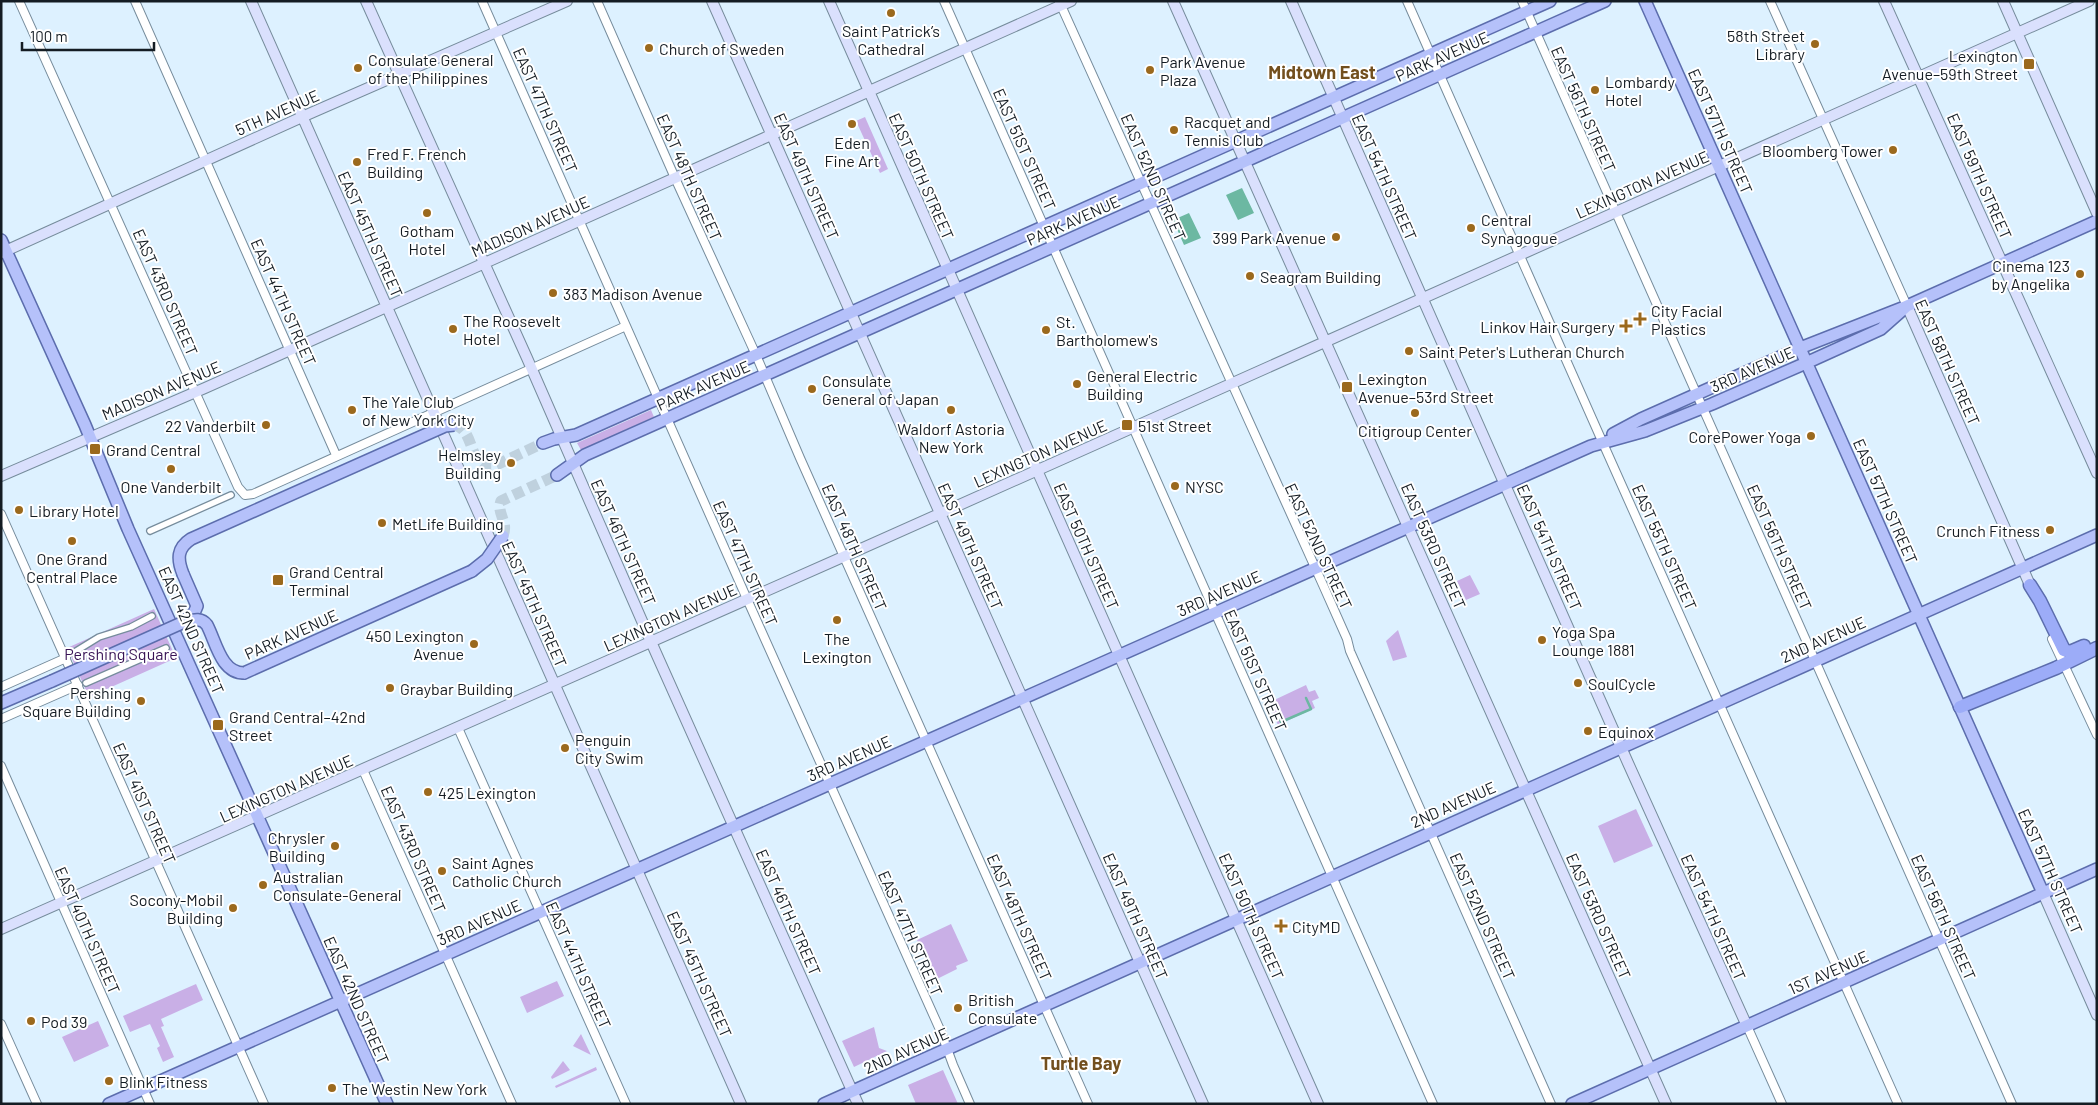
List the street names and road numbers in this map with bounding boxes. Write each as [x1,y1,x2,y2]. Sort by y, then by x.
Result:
street label: PARK AVENUE [1392,27,1492,85]
street label: EAST 56TH STREET [1548,43,1620,175]
street label: EAST 47TH STREET [510,44,582,176]
street label: EAST 57TH STREET [1685,65,1757,197]
street label: 5TH AVENUE [232,85,322,139]
street label: EAST 51ST STREET [990,85,1060,213]
street label: EAST 49TH STREET [771,110,843,242]
street label: EAST 50TH STREET [886,110,958,242]
street label: EAST 59TH STREET [1944,110,2016,242]
street label: EAST 48TH STREET [654,111,726,243]
street label: EAST 52ND STREET [1117,111,1191,243]
street label: EAST 54TH STREET [1349,111,1421,243]
street label: LEXINGTON AVENUE [1572,146,1712,222]
street label: EAST 45TH STREET [335,168,407,300]
street label: MADISON AVENUE [468,191,592,261]
street label: PARK AVENUE [1023,191,1123,249]
street label: EAST 43RD STREET [130,226,202,358]
street label: EAST 44TH STREET [247,236,321,368]
street label: EAST 58TH STREET [1912,296,1984,428]
street label: 3RD AVENUE [1707,342,1797,396]
street label: MADISON AVENUE [99,356,223,424]
street label: PARK AVENUE [653,356,753,414]
street label: LEXINGTON AVENUE [970,415,1110,491]
street label: EAST 57TH STREET [1850,435,1922,567]
street label: EAST 46TH STREET [588,476,660,608]
street label: EAST 49TH STREET [935,480,1007,612]
street label: EAST 50TH STREET [1051,480,1123,612]
street label: EAST 52ND STREET [1281,480,1357,612]
street label: EAST 53RD STREET [1398,480,1470,612]
street label: EAST 48TH STREET [819,481,891,613]
street label: EAST 54TH STREET [1514,481,1586,613]
street label: EAST 55TH STREET [1629,481,1701,613]
street label: EAST 56TH STREET [1744,481,1816,613]
street label: EAST 47TH STREET [710,497,782,629]
street label: EAST 45TH STREET [499,538,571,670]
street label: EAST 42ND STREET [155,563,229,697]
street label: 3RD AVENUE [1174,566,1264,620]
street label: LEXINGTON AVENUE [600,579,740,655]
street label: PARK AVENUE [241,605,341,663]
street label: EAST 51ST STREET [1221,606,1291,734]
street label: 2ND AVENUE [1778,612,1868,666]
street label: 3RD AVENUE [804,731,894,785]
street label: EAST 41ST STREET [110,739,180,867]
street label: LEXINGTON AVENUE [216,750,356,826]
street label: 2ND AVENUE [1408,777,1498,831]
street label: EAST 43RD STREET [378,783,450,915]
street label: EAST 57TH STREET [2015,805,2087,937]
street label: EAST 46TH STREET [753,846,825,978]
street label: EAST 49TH STREET [1100,850,1172,982]
street label: EAST 50TH STREET [1216,850,1288,982]
street label: EAST 52ND STREET [1446,850,1520,982]
street label: EAST 53RD STREET [1563,850,1635,982]
street label: EAST 48TH STREET [984,851,1056,983]
street label: EAST 54TH STREET [1678,851,1750,983]
street label: EAST 56TH STREET [1908,851,1980,983]
street label: EAST 40TH STREET [51,864,125,996]
street label: EAST 47TH STREET [875,867,947,999]
street label: 3RD AVENUE [434,895,524,949]
street label: EAST 44TH STREET [542,899,616,1031]
street label: EAST 45TH STREET [664,908,736,1040]
street label: EAST 42ND STREET [320,933,394,1067]
street label: 1ST AVENUE [1785,946,1871,998]
street label: 2ND AVENUE [861,1023,951,1077]

